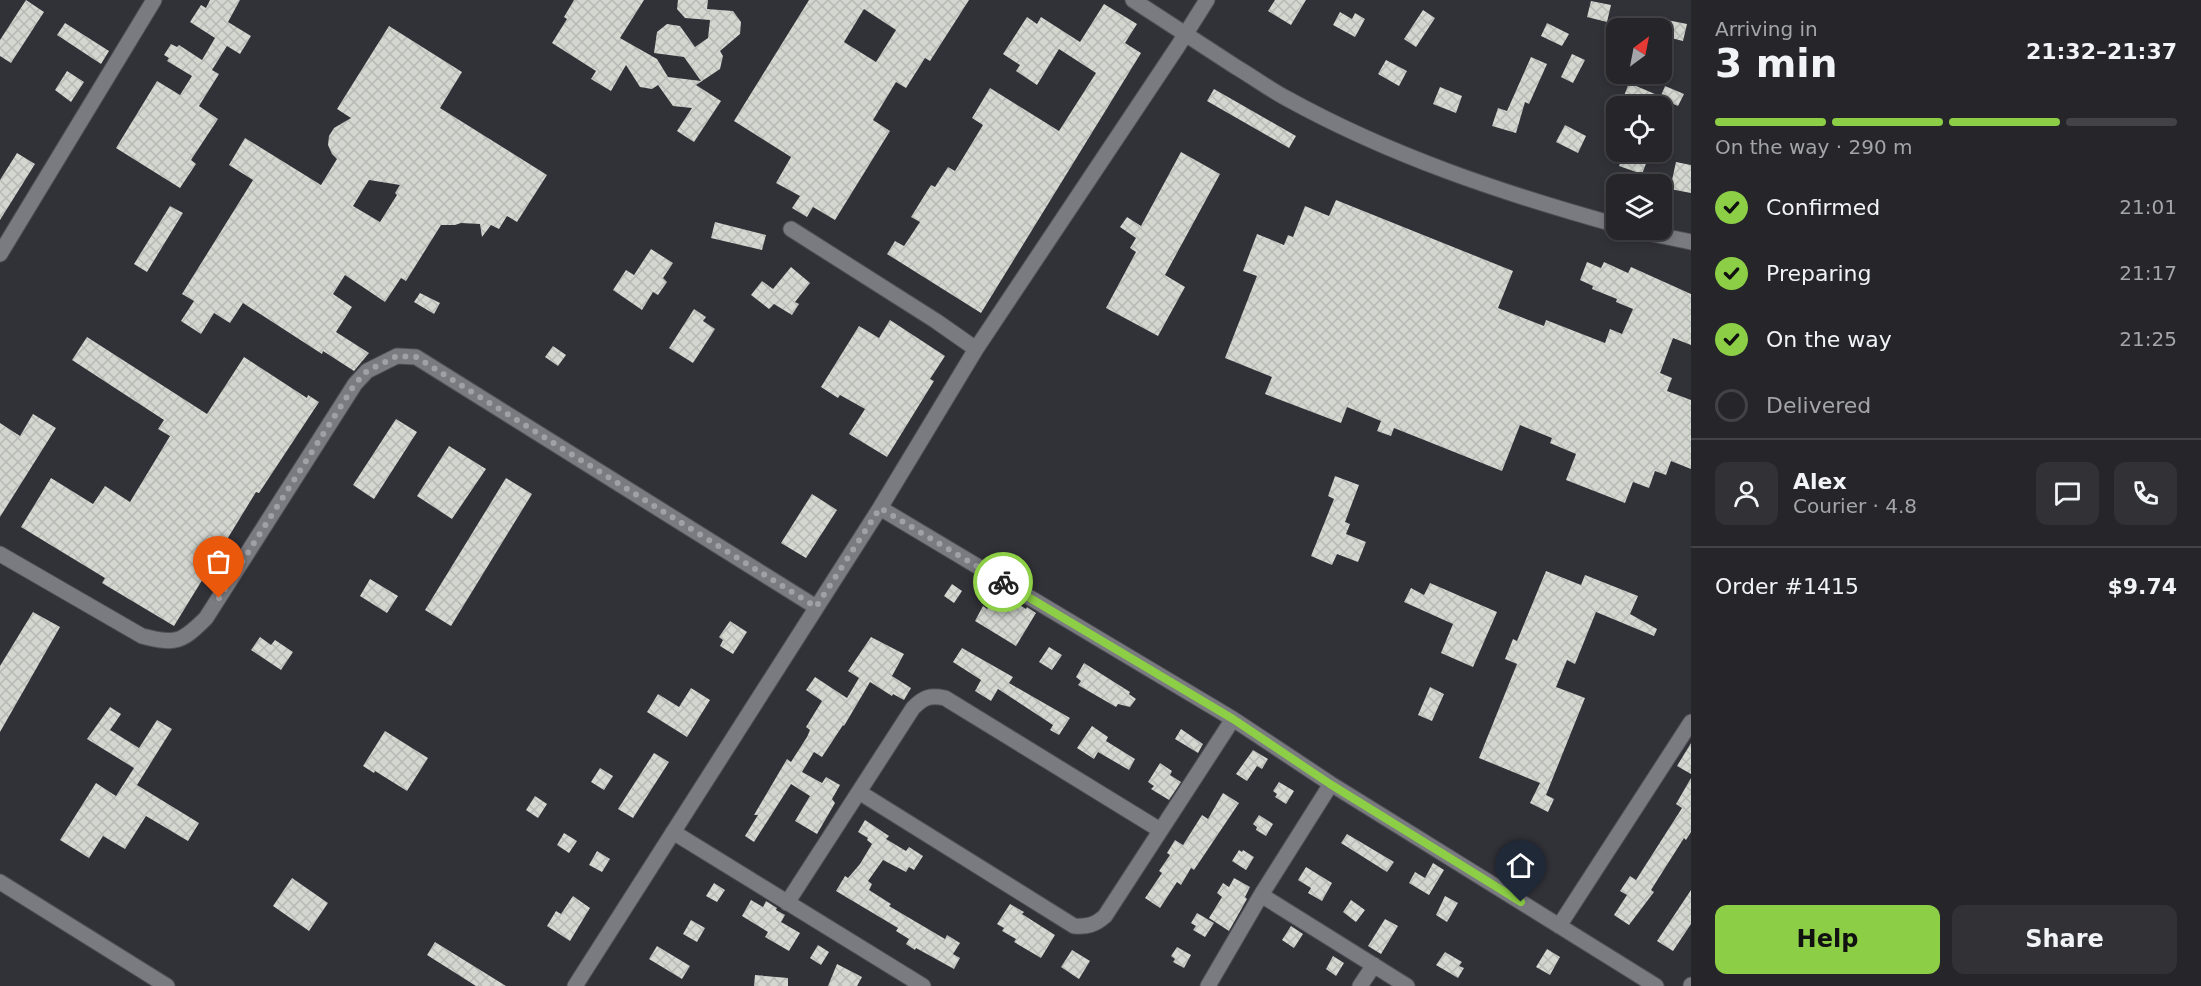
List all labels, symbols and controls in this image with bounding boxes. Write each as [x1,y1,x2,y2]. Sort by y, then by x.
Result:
text: Arriving in [1715,17,1818,41]
north arrow [1606,18,1672,84]
map controls [1606,18,1672,240]
text: 21:32–21:37 [2026,39,2177,64]
text: 3 min [1715,41,1837,86]
button: locate [1606,96,1672,162]
text: On the way · 290 m [1715,135,1913,159]
button: layers [1606,174,1672,240]
icon: check [1715,191,1748,224]
text: Confirmed [1766,195,1880,220]
text: 21:01 [2119,195,2177,219]
icon: check [1715,257,1748,290]
text: Preparing [1766,261,1872,286]
text: 21:17 [2119,261,2177,285]
icon: check [1715,323,1748,356]
text: On the way [1766,327,1892,352]
text: 21:25 [2119,327,2177,351]
text: Delivered [1766,393,1871,418]
button: person [1715,462,1778,525]
button: chat [2036,462,2099,525]
button: phone [2114,462,2177,525]
text: Alex [1793,469,1847,494]
text: Courier · 4.8 [1793,494,1917,518]
pin [193,536,244,598]
icon: bag [202,545,235,578]
courier [973,552,1033,612]
icon: bike [987,566,1020,599]
text: Order #1415 [1715,574,1859,599]
text: $9.74 [2107,574,2177,599]
pin [1495,840,1546,902]
icon: home [1504,849,1537,882]
button: Help [1715,905,1940,974]
button: Share [1952,905,2177,974]

